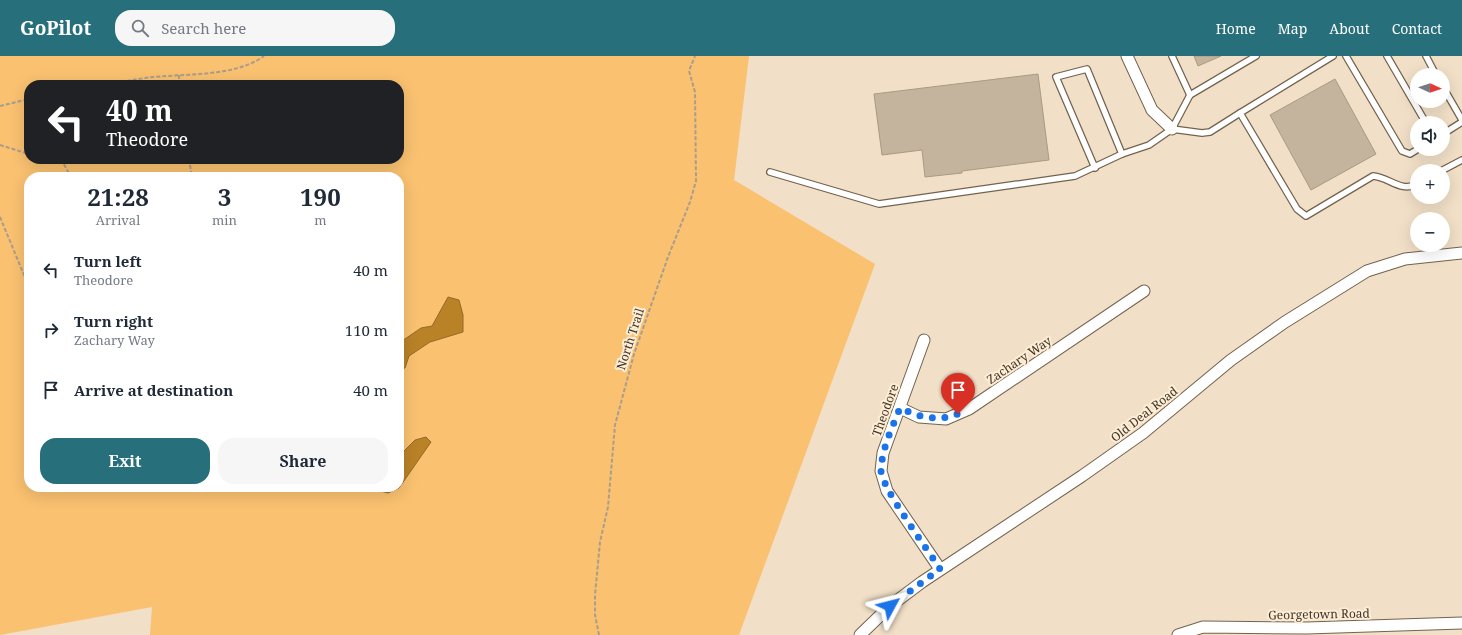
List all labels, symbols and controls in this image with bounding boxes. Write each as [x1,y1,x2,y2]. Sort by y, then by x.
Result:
search box [115,10,395,46]
text: GoPilot [20,15,91,41]
icon: search [129,17,151,39]
text: Search here [161,18,246,38]
text: Home [1216,19,1256,38]
text: Map [1278,19,1307,38]
text: About [1329,19,1370,38]
text: Contact [1392,19,1442,38]
north arrow [1410,68,1450,108]
map controls [1410,68,1450,252]
text: 40 m [106,91,173,129]
icon: left [40,96,92,148]
button: sound [1410,116,1450,156]
text: Theodore [106,127,188,151]
button: + [1410,164,1450,204]
text: 21:28 [87,180,149,213]
text: 3 [218,180,231,213]
text: 190 [300,180,341,213]
text: Arrival [96,211,140,229]
text: min [212,211,237,229]
text: m [314,211,327,229]
button: − [1410,212,1450,252]
text: Turn left [74,251,142,271]
icon: left [40,259,62,281]
text: 40 m [353,260,388,280]
text: Theodore [74,271,133,289]
street label: North Trail [612,306,648,372]
text: Turn right [74,311,153,331]
icon: right [40,319,62,341]
text: 110 m [345,320,388,340]
text: Zachary Way [74,331,155,349]
street label: Zachary Way [983,332,1055,388]
pin [941,373,975,414]
icon: arrive [40,379,62,401]
icon: arrive [947,379,969,401]
text: Arrive at destination [74,380,233,400]
text: 40 m [353,380,388,400]
street label: Theodore [868,381,902,439]
street label: Old Deal Road [1107,382,1182,446]
button: Exit [40,438,210,484]
button: Share [218,438,388,484]
position arrow [869,585,911,627]
street label: Georgetown Road [1268,605,1371,623]

